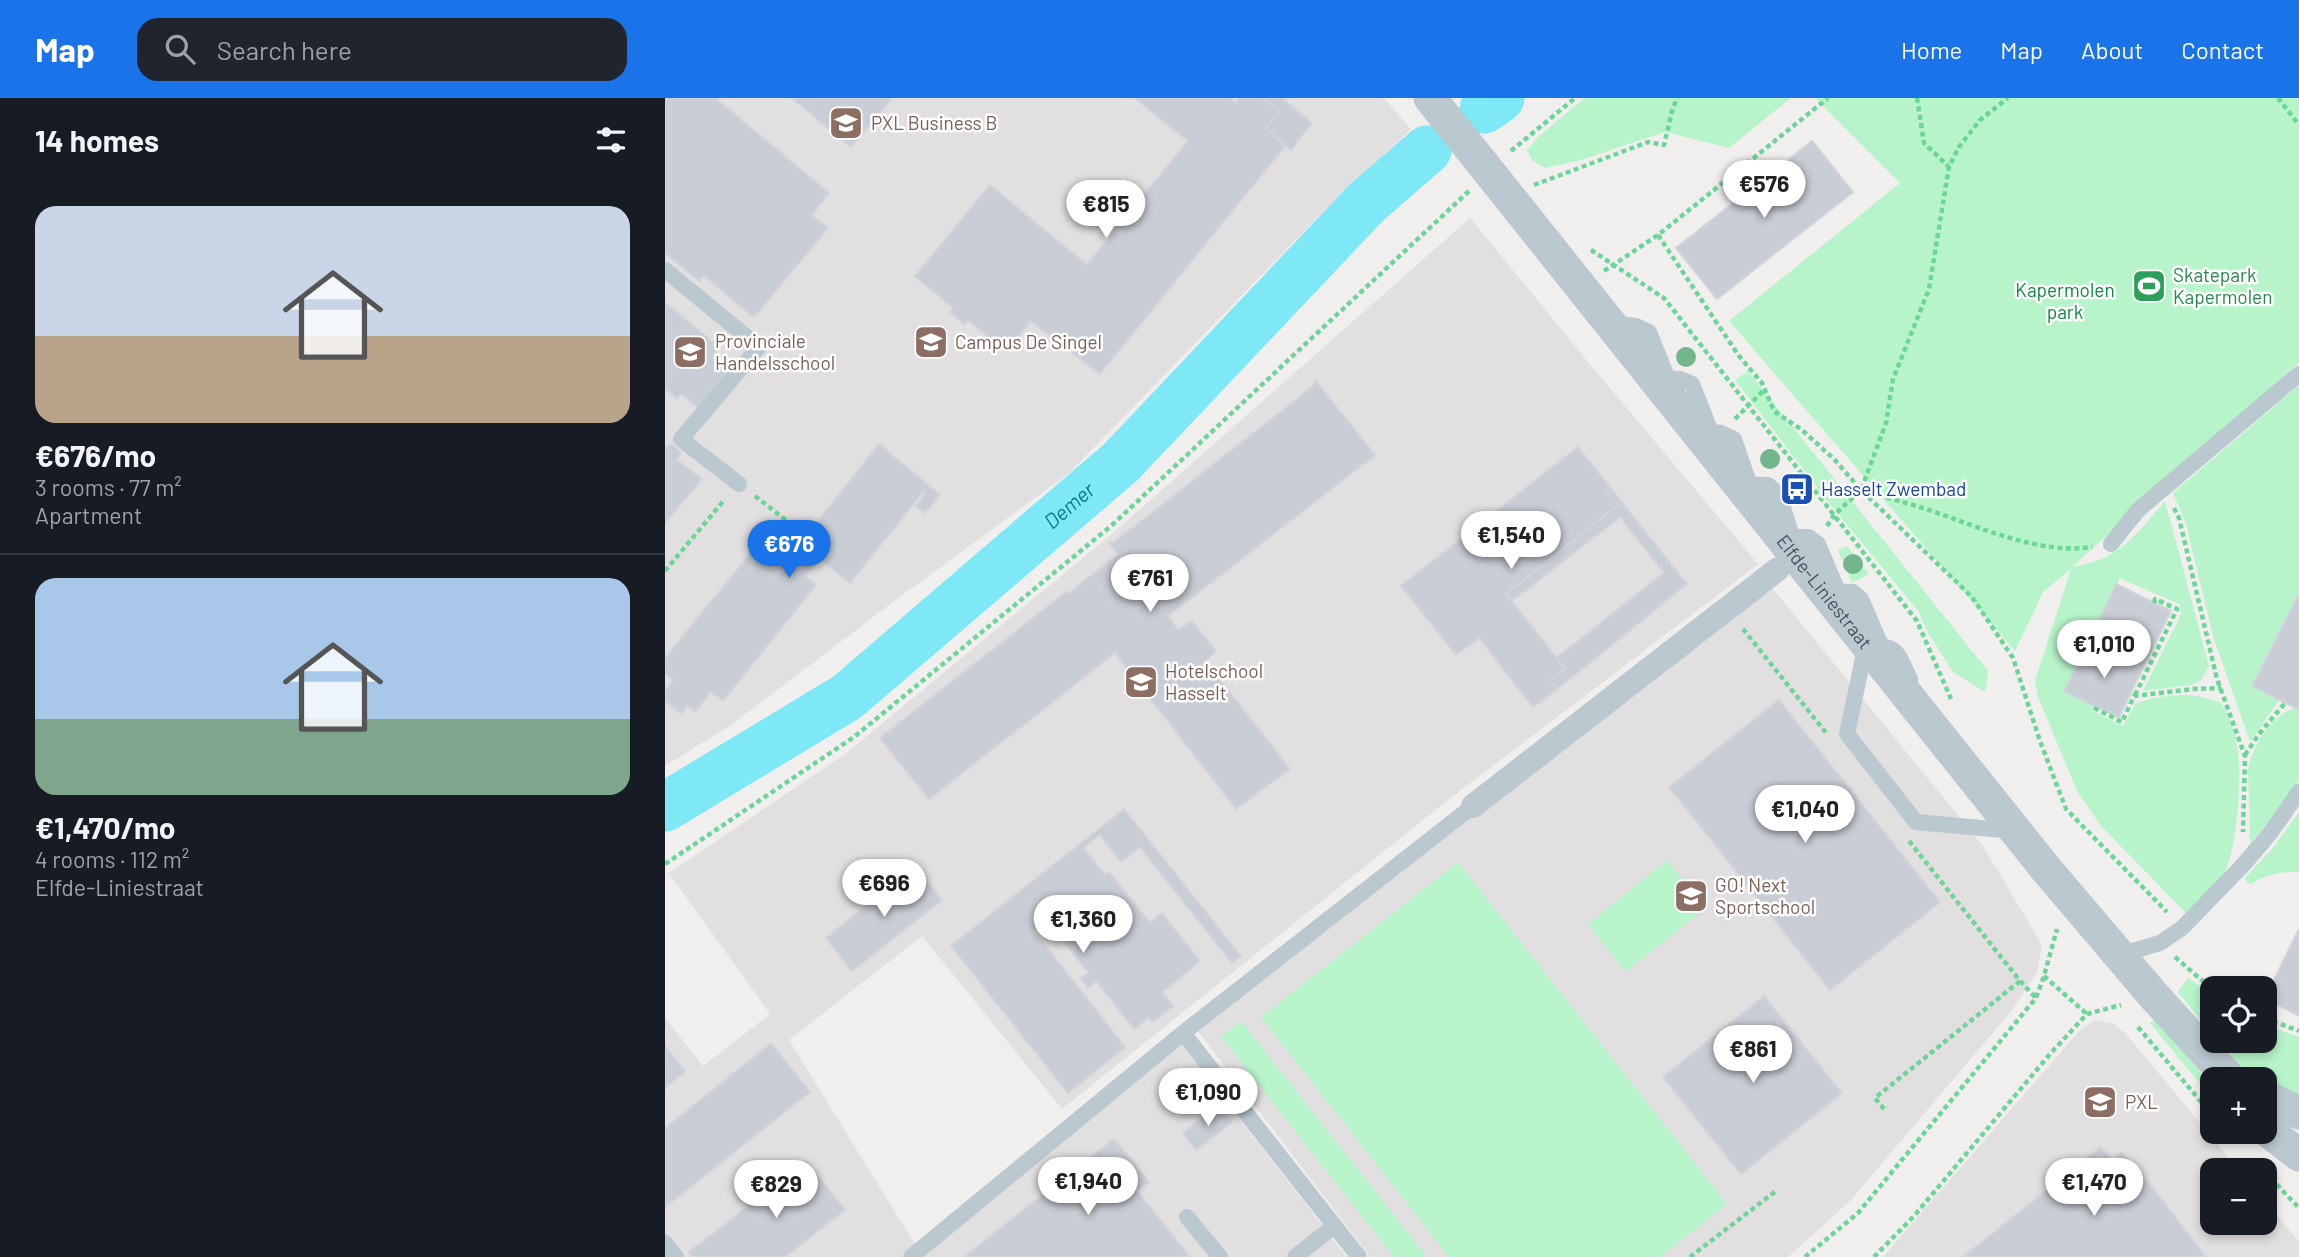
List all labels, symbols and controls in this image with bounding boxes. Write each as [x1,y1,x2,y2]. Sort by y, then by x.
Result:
search box [137,18,627,81]
text: Map [35,29,95,69]
icon: search [161,30,199,68]
text: Search here [217,34,352,65]
text: Home [1901,35,1962,64]
text: Map [2000,35,2043,64]
text: About [2081,35,2143,64]
text: Contact [2181,35,2264,64]
school or university icon: PXL Business B [827,104,865,142]
place label: PXL Business B [871,111,997,134]
icon: filters [592,121,630,159]
text: 14 homes [35,122,159,158]
pin: €576 [1723,160,1805,220]
text: €576 [1739,169,1789,197]
pin: €815 [1065,180,1147,240]
text: €815 [1082,189,1130,217]
icon: home [270,252,396,378]
place label: Skatepark Kapermolen [2173,263,2272,308]
sports icon: Skatepark Kapermolen [2130,267,2168,305]
park label: Kapermolen park [2015,278,2115,323]
school or university icon: Campus De Singel [912,323,950,361]
place label: Provinciale Handelsschool [715,329,835,374]
place label: Campus De Singel [955,330,1102,353]
school or university icon: Provinciale Handelsschool [671,333,709,371]
text: €676/mo [35,437,156,473]
bus stop icon: Hasselt Zwembad [1778,470,1816,508]
text: 3 rooms · 77 m² [35,473,182,501]
water label: Demer [1038,476,1099,533]
place label: Hasselt Zwembad [1821,477,1966,500]
text: Apartment [35,501,142,529]
pin: €1,540 [1454,512,1568,571]
pin: €676 [748,520,830,580]
text: €1,540 [1477,520,1545,548]
text: €676 [764,529,814,557]
street label: Elfde-Liniestraat [1772,530,1877,653]
pin: €761 [1109,554,1191,614]
text: €761 [1127,563,1173,591]
pin: €1,010 [2047,620,2161,680]
icon: home [270,624,396,750]
text: €1,010 [2073,629,2135,657]
place label: Hotelschool Hasselt [1165,659,1263,704]
school or university icon: Hotelschool Hasselt [1122,663,1160,701]
pin: €1,040 [1748,786,1862,845]
text: €1,040 [1771,794,1839,822]
text: €1,470/mo [35,809,176,845]
text: 4 rooms · 112 m² [35,845,189,873]
pin: €696 [843,860,925,919]
text: €696 [858,868,910,896]
text: Elfde-Liniestraat [35,873,204,901]
place label: GO! Next Sportschool [1715,873,1815,918]
school or university icon: GO! Next Sportschool [1672,877,1710,915]
pin: €1,360 [1026,896,1140,955]
text: €1,360 [1050,904,1116,932]
map controls [2200,976,2277,1235]
button: locate [2200,976,2277,1053]
pin: €861 [1712,1026,1794,1085]
text: €861 [1729,1034,1777,1062]
button: + [2200,1067,2277,1144]
pin: €1,090 [1151,1068,1265,1128]
text: €1,090 [1175,1077,1241,1105]
school or university icon: PXL [2081,1083,2119,1121]
place label: PXL [2125,1090,2158,1113]
pin: €1,940 [1031,1158,1145,1217]
pin: €1,470 [2037,1158,2151,1218]
button: − [2200,1158,2277,1235]
pin: €829 [735,1160,817,1220]
text: €1,940 [1054,1166,1122,1194]
text: €1,470 [2061,1167,2127,1195]
text: €829 [750,1169,802,1197]

